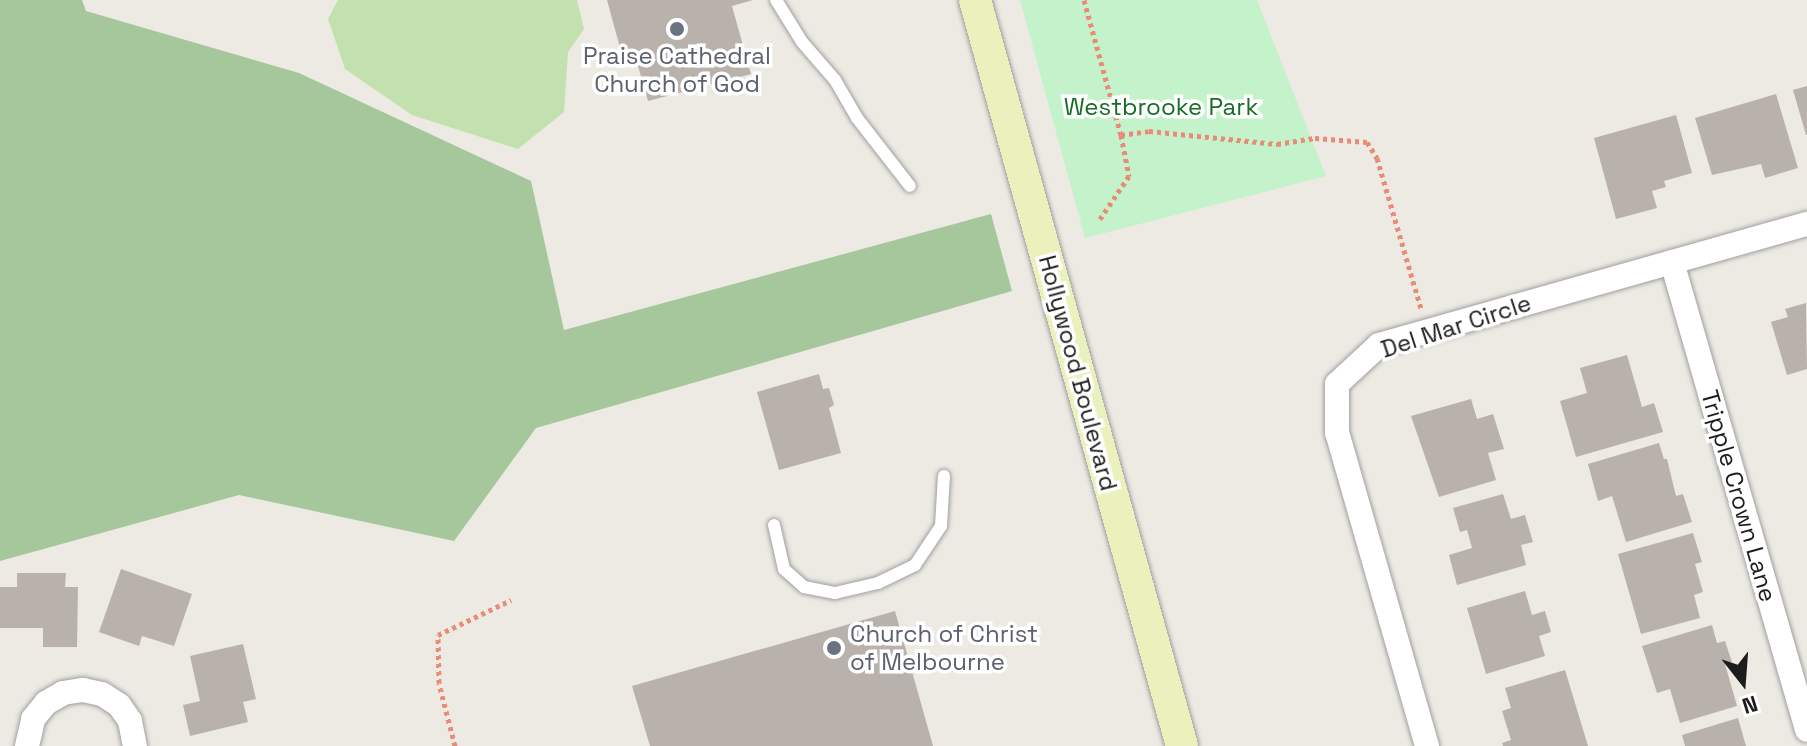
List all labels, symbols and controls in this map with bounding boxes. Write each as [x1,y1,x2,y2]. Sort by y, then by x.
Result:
marker: Praise Cathedral Church of God [668,20,686,38]
place label: Praise Cathedral Church of God [583,42,771,98]
park label: Westbrooke Park [1064,93,1258,121]
street label: Hollywood Boulevard [1033,252,1123,494]
street label: Del Mar Circle [1377,288,1535,364]
street label: Tripple Crown Lane [1695,387,1783,605]
place label: Church of Christ of Melbourne [850,620,1038,676]
marker: Church of Christ of Melbourne [825,639,843,657]
north arrow [1703,642,1783,722]
text: N [1739,689,1761,720]

